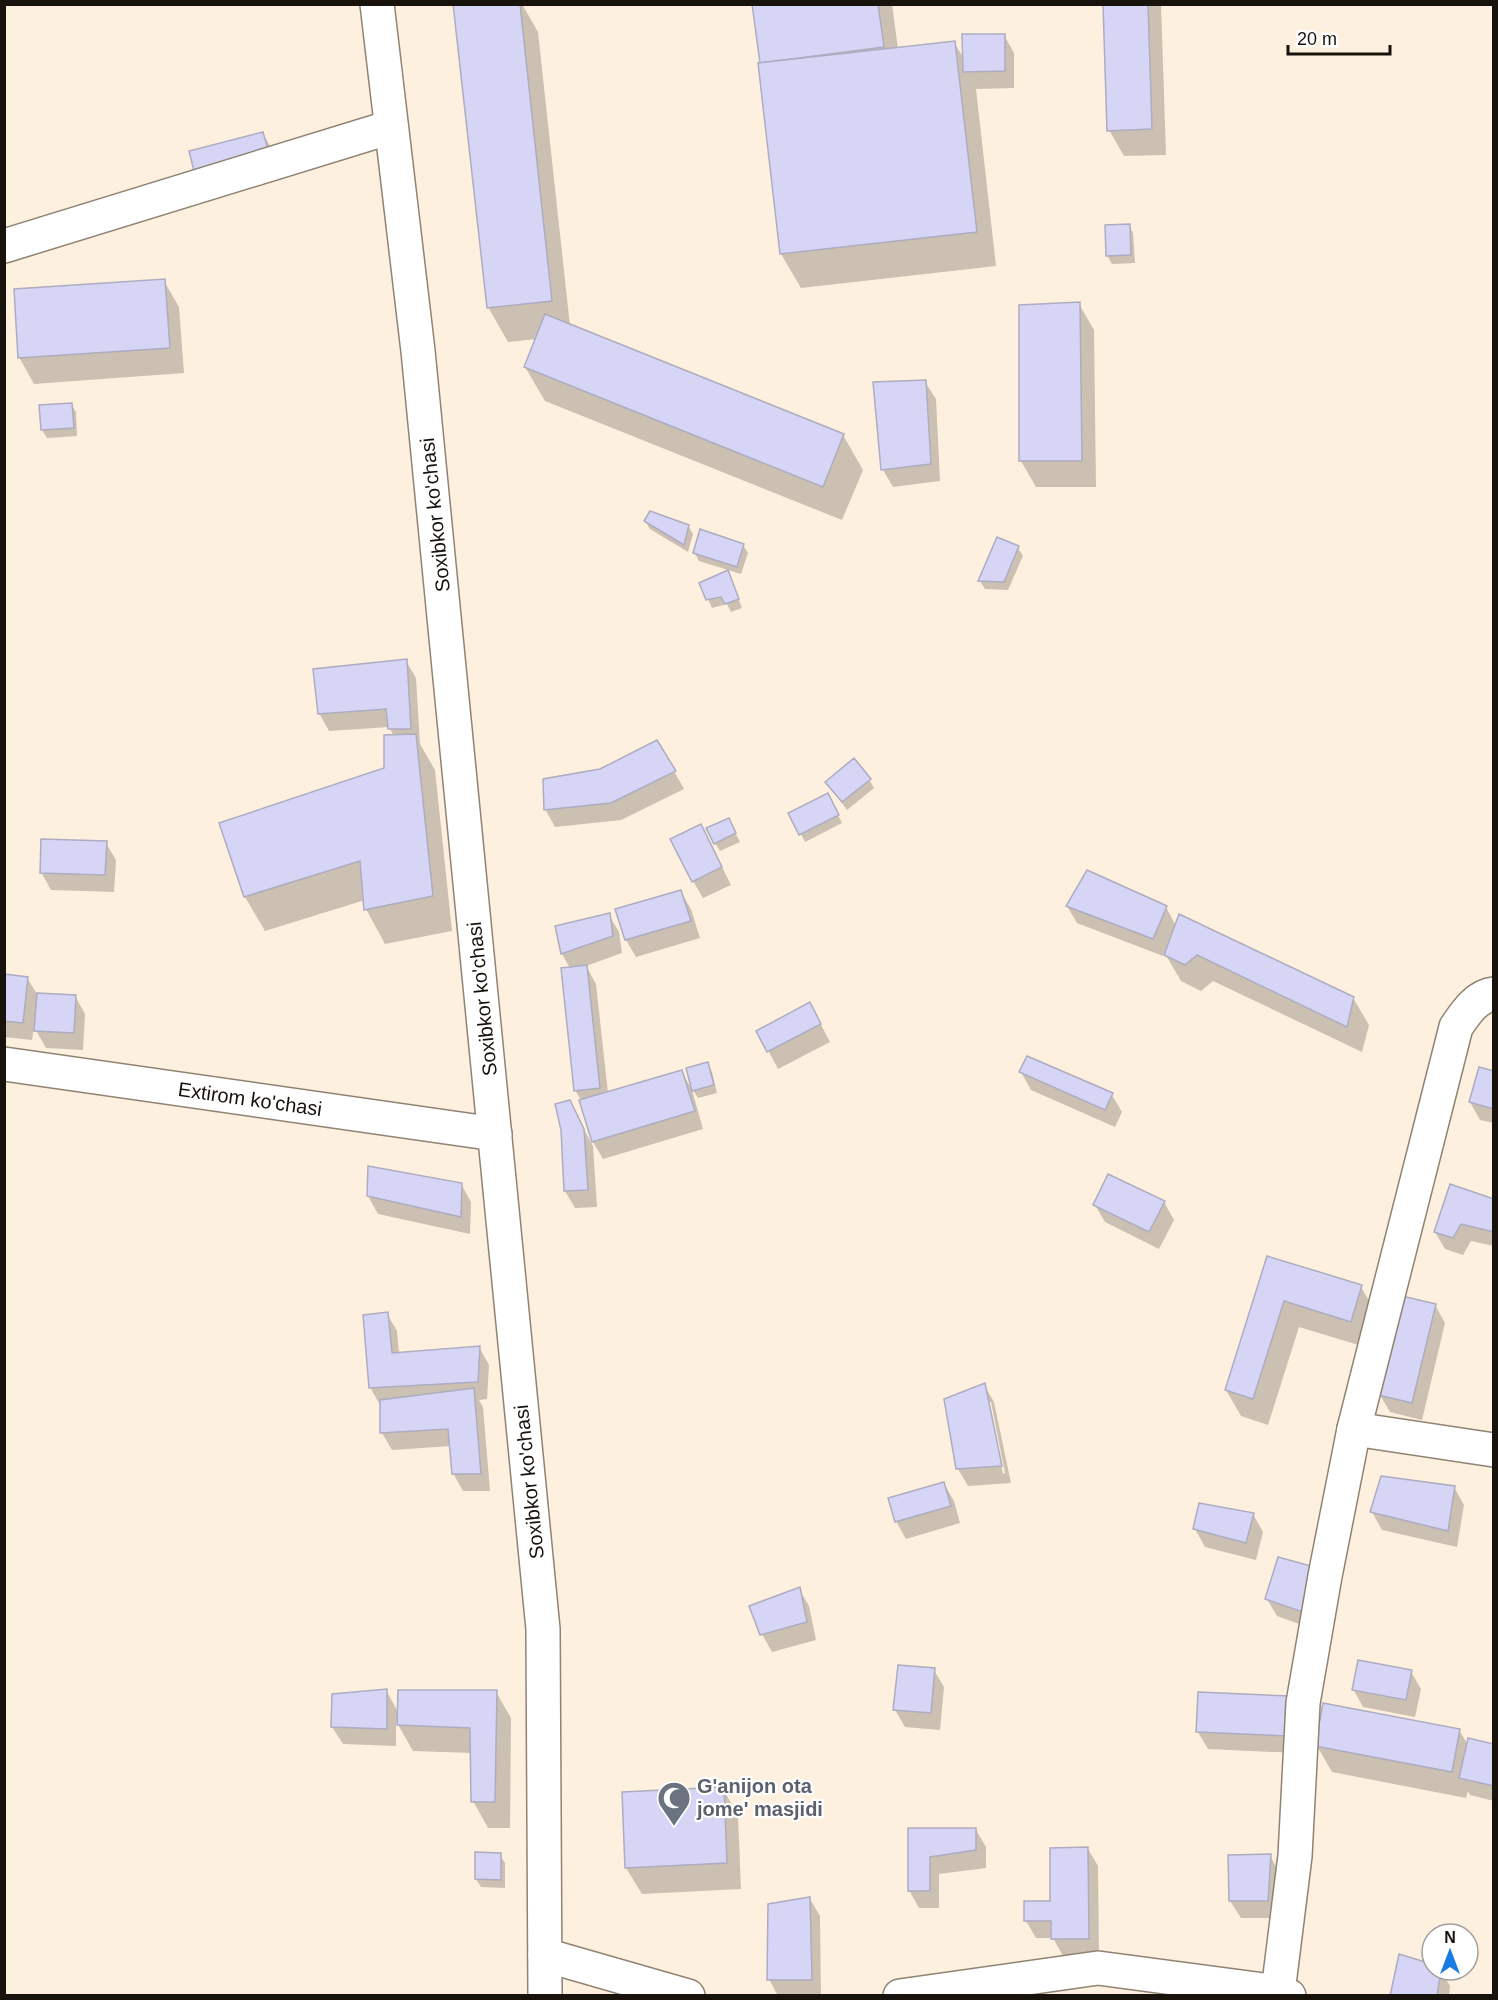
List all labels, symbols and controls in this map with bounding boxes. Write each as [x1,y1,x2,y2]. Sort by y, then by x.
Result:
scale bar [1288,18,1390,56]
text: 20 m [1297,29,1337,49]
street label: Soxibkor ko'chasi [416,437,454,593]
street label: Soxibkor ko'chasi [463,921,501,1077]
street label: Extirom ko'chasi [177,1078,323,1120]
street label: Soxibkor ko'chasi [510,1404,548,1560]
place label: G'anijon ota jome' masjidi [696,1775,823,1820]
mosque icon: G'anijon ota jome' masjidi [656,1780,692,1827]
north arrow [1420,1922,1480,1982]
text: N [1444,1929,1456,1946]

